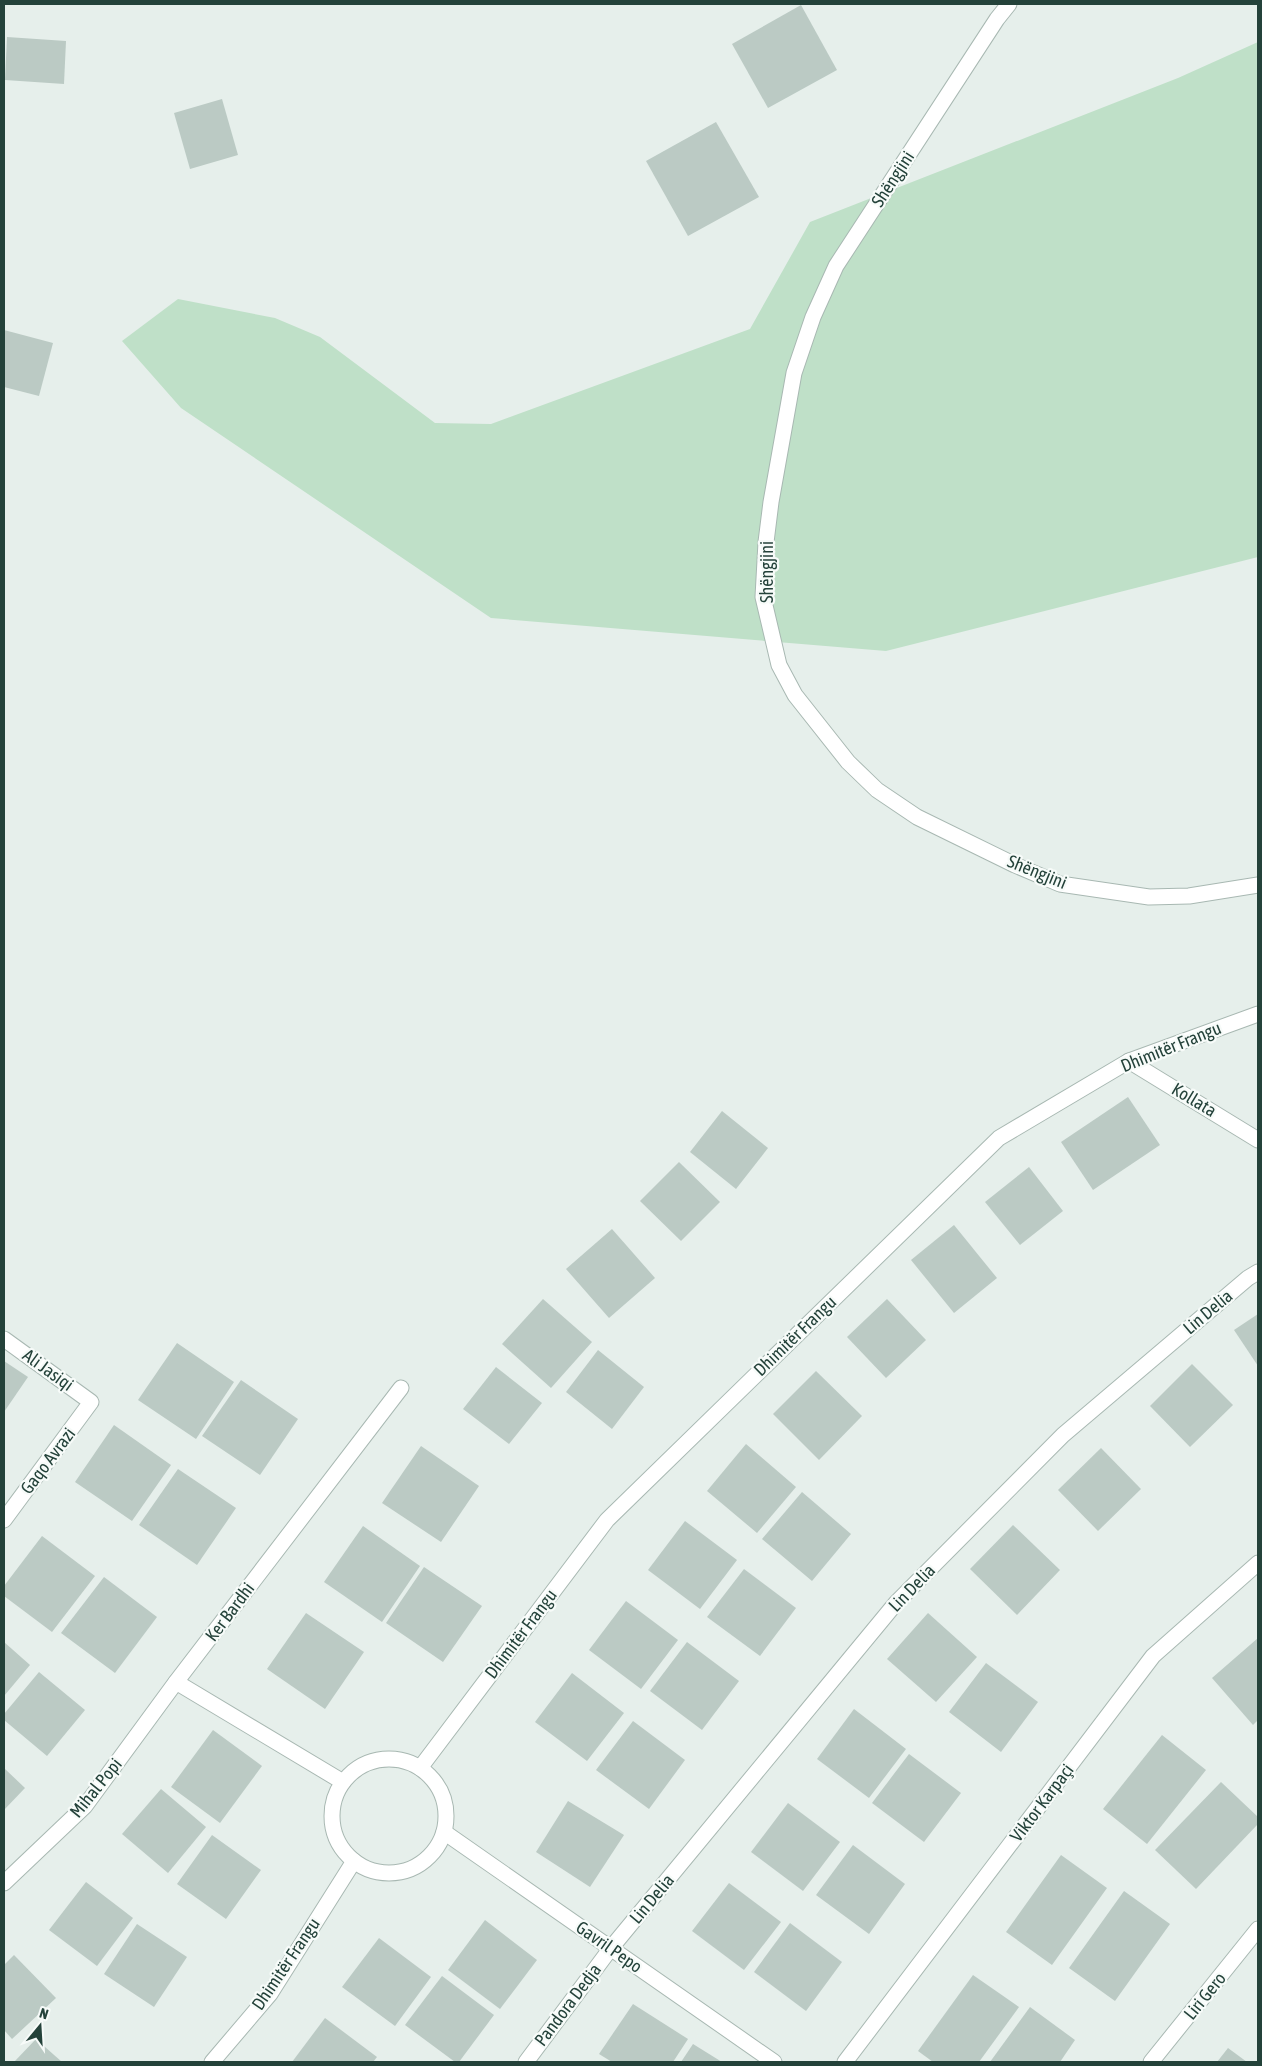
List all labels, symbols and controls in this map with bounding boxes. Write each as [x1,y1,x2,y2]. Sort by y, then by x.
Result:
street label: Shëngjini [867,147,918,210]
street label: Shëngjini [756,541,777,603]
street label: Shëngjini [1004,850,1070,893]
street label: Dhimitër Frangu [1118,1017,1224,1076]
street label: Kollata [1168,1078,1220,1121]
street label: Lin Delia [1179,1285,1237,1338]
street label: Dhimitër Frangu [749,1291,840,1380]
street label: Ali Jasiqi [19,1344,78,1395]
street label: Gaqo Avrazi [16,1423,79,1498]
street label: Lin Delia [884,1560,939,1616]
street label: Ker Bardhi [201,1578,258,1645]
street label: Dhimitër Frangu [480,1585,561,1683]
street label: Mihal Popi [65,1754,126,1822]
street label: Viktor Karpaçi [1006,1760,1078,1846]
street label: Lin Delia [625,1870,678,1928]
street label: Dhimitër Frangu [247,1914,324,2014]
street label: Gavril Pepo [572,1916,646,1977]
street label: Pandora Dedja [530,1959,605,2050]
street label: Liri Gero [1179,1968,1230,2023]
north arrow [15,2001,65,2051]
text: N [38,2005,50,2023]

